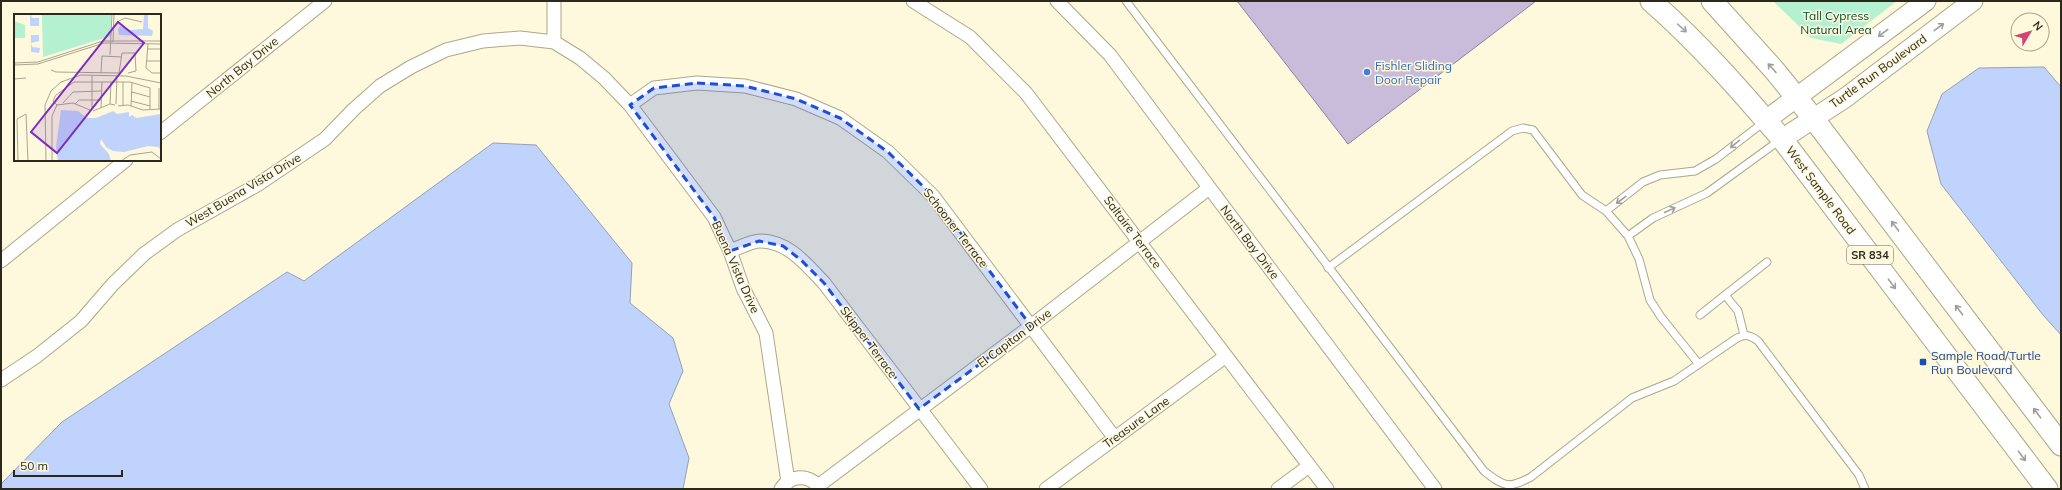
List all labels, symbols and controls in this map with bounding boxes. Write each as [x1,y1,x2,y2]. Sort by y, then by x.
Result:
park label: Tall Cypress Natural Area [1800,8,1872,37]
north arrow [2010,12,2050,52]
inset map [14,14,161,161]
text: N [2030,18,2046,33]
one-way arrow [1933,23,1944,31]
one-way arrow [1676,24,1687,33]
one-way arrow [1878,29,1889,37]
street label: Turtle Run Boulevard [1827,31,1929,111]
street label: North Bay Drive [203,33,281,101]
place label: Fishler Sliding Door Repair [1375,58,1452,87]
one-way arrow [1768,62,1777,73]
marker: Fishler Sliding Door Repair [1362,67,1372,77]
one-way arrow [1730,139,1740,148]
street label: West Sample Road [1783,143,1859,237]
street label: West Buena Vista Drive [183,150,303,230]
street label: Schooner Terrace [920,185,992,271]
street label: Saltaire Terrace [1101,193,1165,271]
one-way arrow [1616,196,1627,204]
street label: North Bay Drive [1217,202,1283,282]
one-way arrow [1664,206,1676,213]
street label: Buena Vista Drive [709,218,763,316]
one-way arrow [1891,221,1900,232]
road number: SR 834 [1847,246,1893,264]
one-way arrow [1888,279,1896,290]
street label: Skipper Terrace [837,303,901,381]
one-way arrow [1955,304,1963,315]
street label: El Capitan Drive [974,305,1054,371]
place label: Sample Road/Turtle Run Boulevard [1931,348,2041,377]
marker: Sample Road/Turtle Run Boulevard [1918,357,1928,367]
street label: Treasure Lane [1100,393,1172,451]
one-way arrow [2033,408,2042,419]
one-way arrow [2017,450,2026,461]
scale bar [14,452,122,478]
text: 50 m [20,458,48,473]

